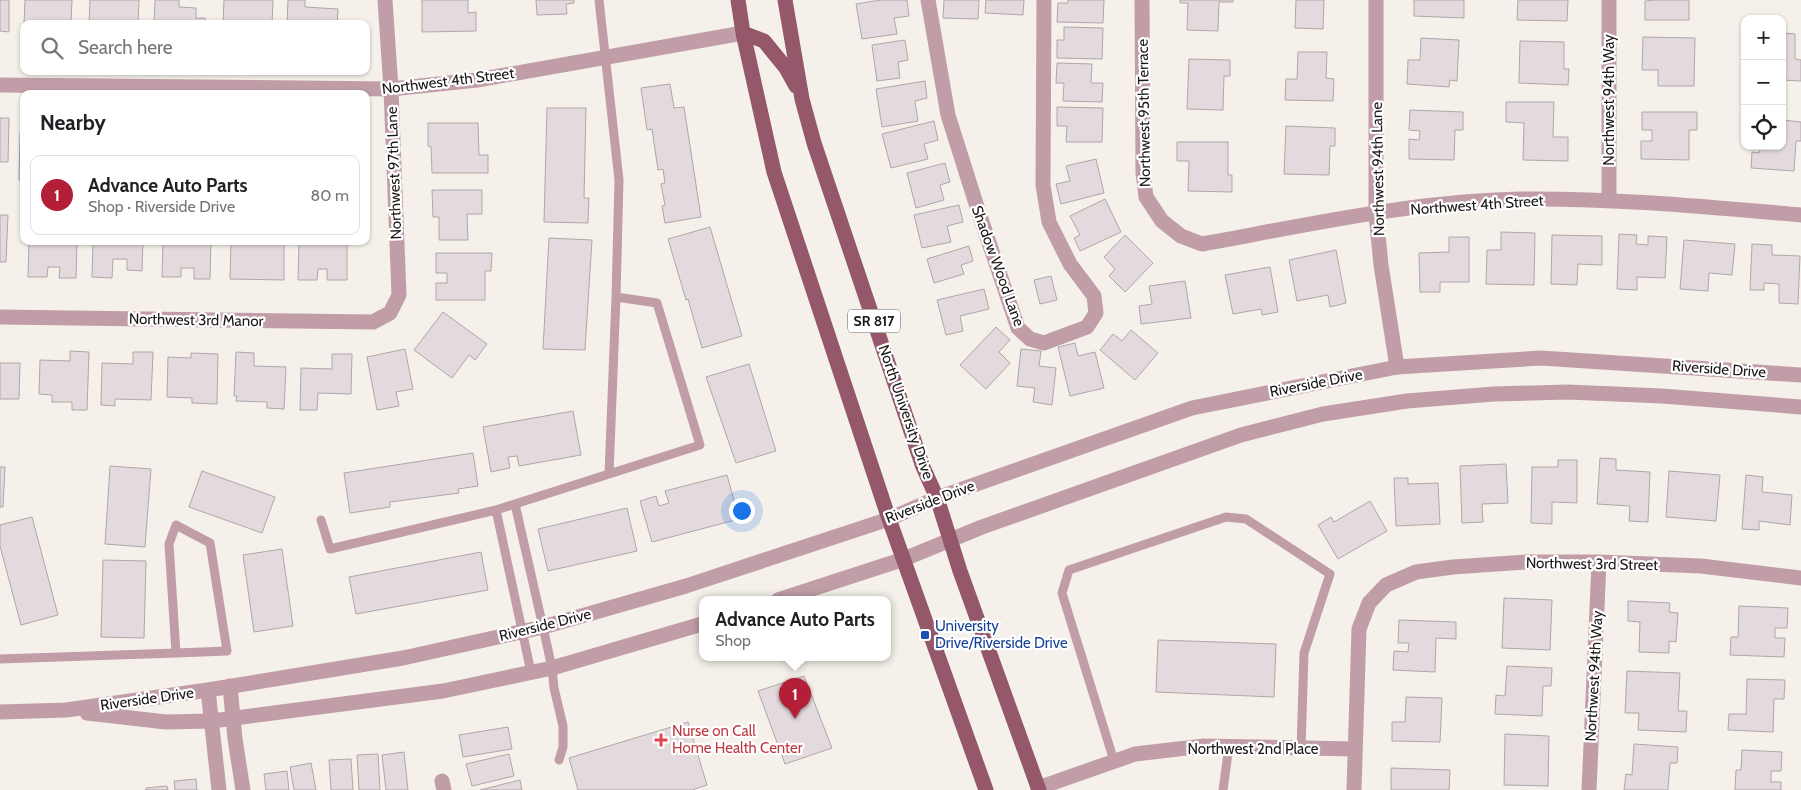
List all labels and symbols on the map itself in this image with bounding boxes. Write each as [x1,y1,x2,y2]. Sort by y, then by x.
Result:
street label: Northwest 94th Way [1600,34,1618,166]
street label: Northwest 95th Terrace [1134,38,1154,187]
street label: Northwest 4th Street [381,64,515,98]
street label: Northwest 94th Lane [1368,102,1388,236]
street label: Northwest 97th Lane [383,106,405,240]
street label: Northwest 4th Street [1410,191,1544,219]
street label: Shadow Wood Lane [968,203,1028,329]
street label: Northwest 3rd Manor [129,310,264,330]
road number: SR 817 [848,310,900,332]
street label: North University Drive [875,343,938,482]
street label: Riverside Drive [1671,357,1767,381]
street label: Riverside Drive [1268,365,1364,401]
street label: Riverside Drive [883,477,977,527]
your location [729,498,755,524]
street label: Northwest 3rd Street [1526,554,1658,574]
street label: Riverside Drive [497,605,593,645]
street label: Northwest 94th Way [1582,610,1606,742]
place label: University Drive/Riverside Drive [935,617,1068,652]
marker: University Drive/Riverside Drive [919,629,931,641]
pin: 1 [779,678,811,719]
street label: Riverside Drive [99,683,195,714]
place label: Nurse on Call Home Health Center [672,722,803,757]
marker: Nurse on Call Home Health Center [654,733,668,747]
street label: Northwest 2nd Place [1187,740,1319,758]

